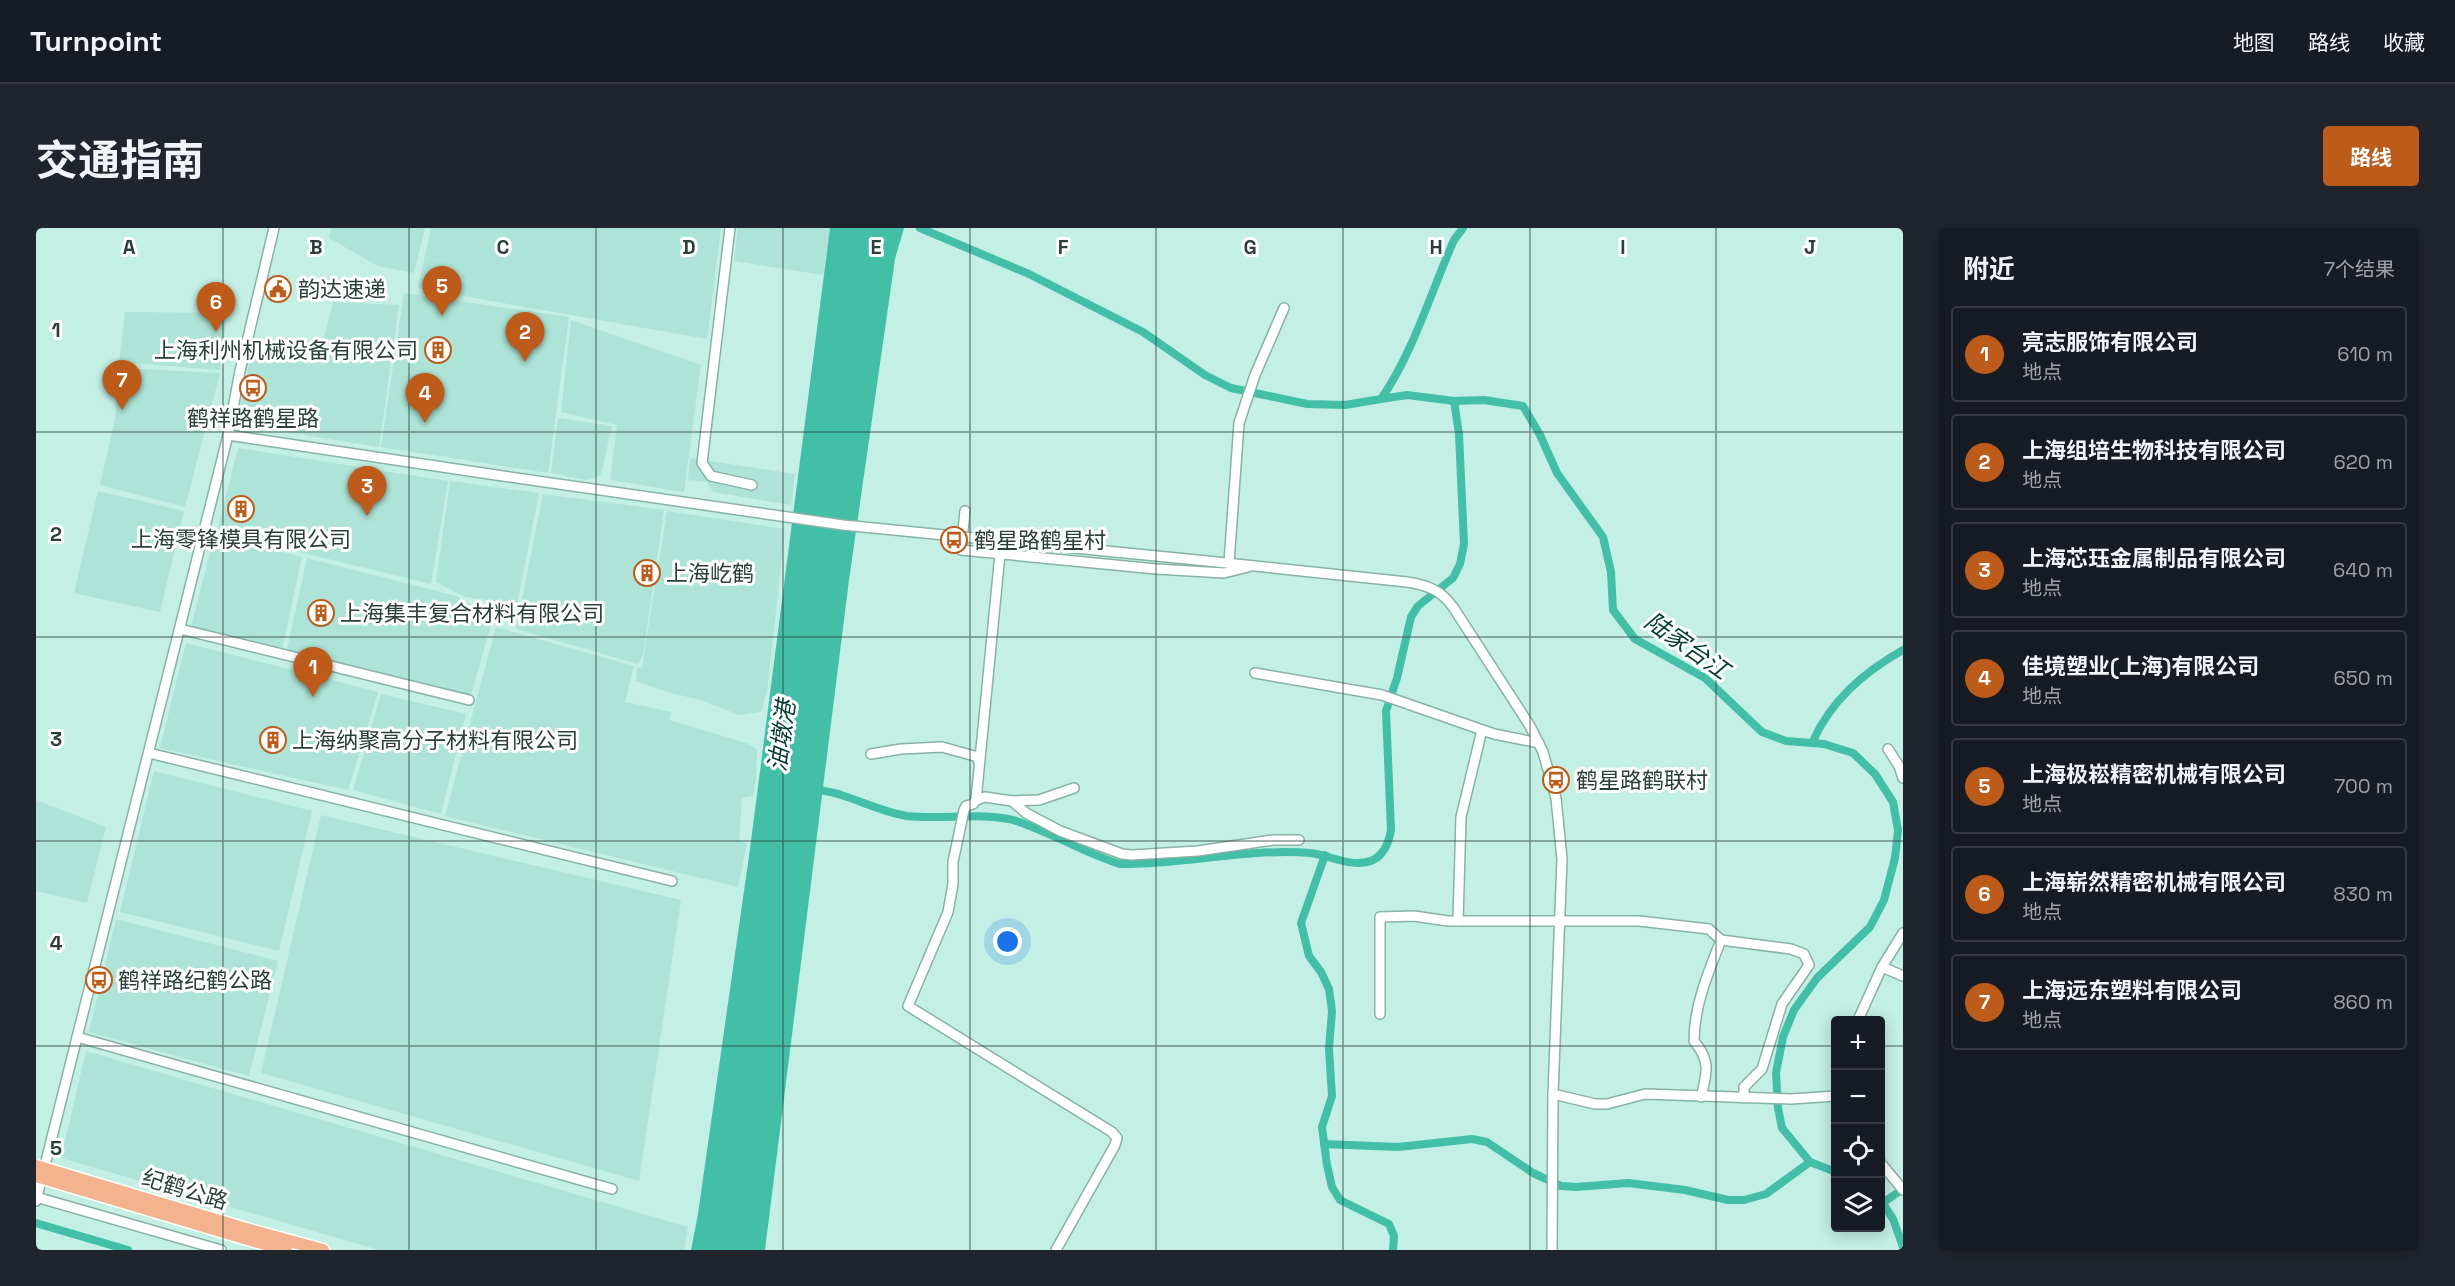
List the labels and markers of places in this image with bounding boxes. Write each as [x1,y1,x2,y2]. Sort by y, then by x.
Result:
pin: 5 [422,266,462,316]
public building icon: 韵达速递 [263,274,293,304]
place label: 韵达速递 [298,275,386,303]
pin: 6 [196,282,236,332]
pin: 2 [506,312,544,362]
building icon: 上海利州机械设备有限公司 [423,335,453,365]
place label: 上海利州机械设备有限公司 [154,336,418,364]
pin: 7 [102,360,142,410]
bus stop icon: 鹤祥路鹤星路 [238,373,268,403]
pin: 4 [406,374,444,423]
place label: 鹤祥路鹤星路 [187,404,319,432]
pin: 3 [348,466,386,516]
building icon: 上海零锋模具有限公司 [226,494,256,524]
place label: 上海零锋模具有限公司 [131,525,351,553]
bus stop icon: 鹤星路鹤星村 [939,525,969,555]
place label: 鹤星路鹤星村 [974,526,1106,554]
building icon: 上海屹鹤 [632,558,662,588]
place label: 上海屹鹤 [666,559,754,587]
building icon: 上海集丰复合材料有限公司 [306,598,336,628]
place label: 上海集丰复合材料有限公司 [340,599,604,627]
pin: 1 [294,648,332,697]
building icon: 上海纳聚高分子材料有限公司 [258,725,288,755]
place label: 上海纳聚高分子材料有限公司 [292,726,578,754]
bus stop icon: 鹤星路鹤联村 [1541,765,1571,795]
place label: 鹤星路鹤联村 [1576,766,1708,794]
bus stop icon: 鹤祥路纪鹤公路 [84,965,114,995]
place label: 鹤祥路纪鹤公路 [118,966,272,994]

